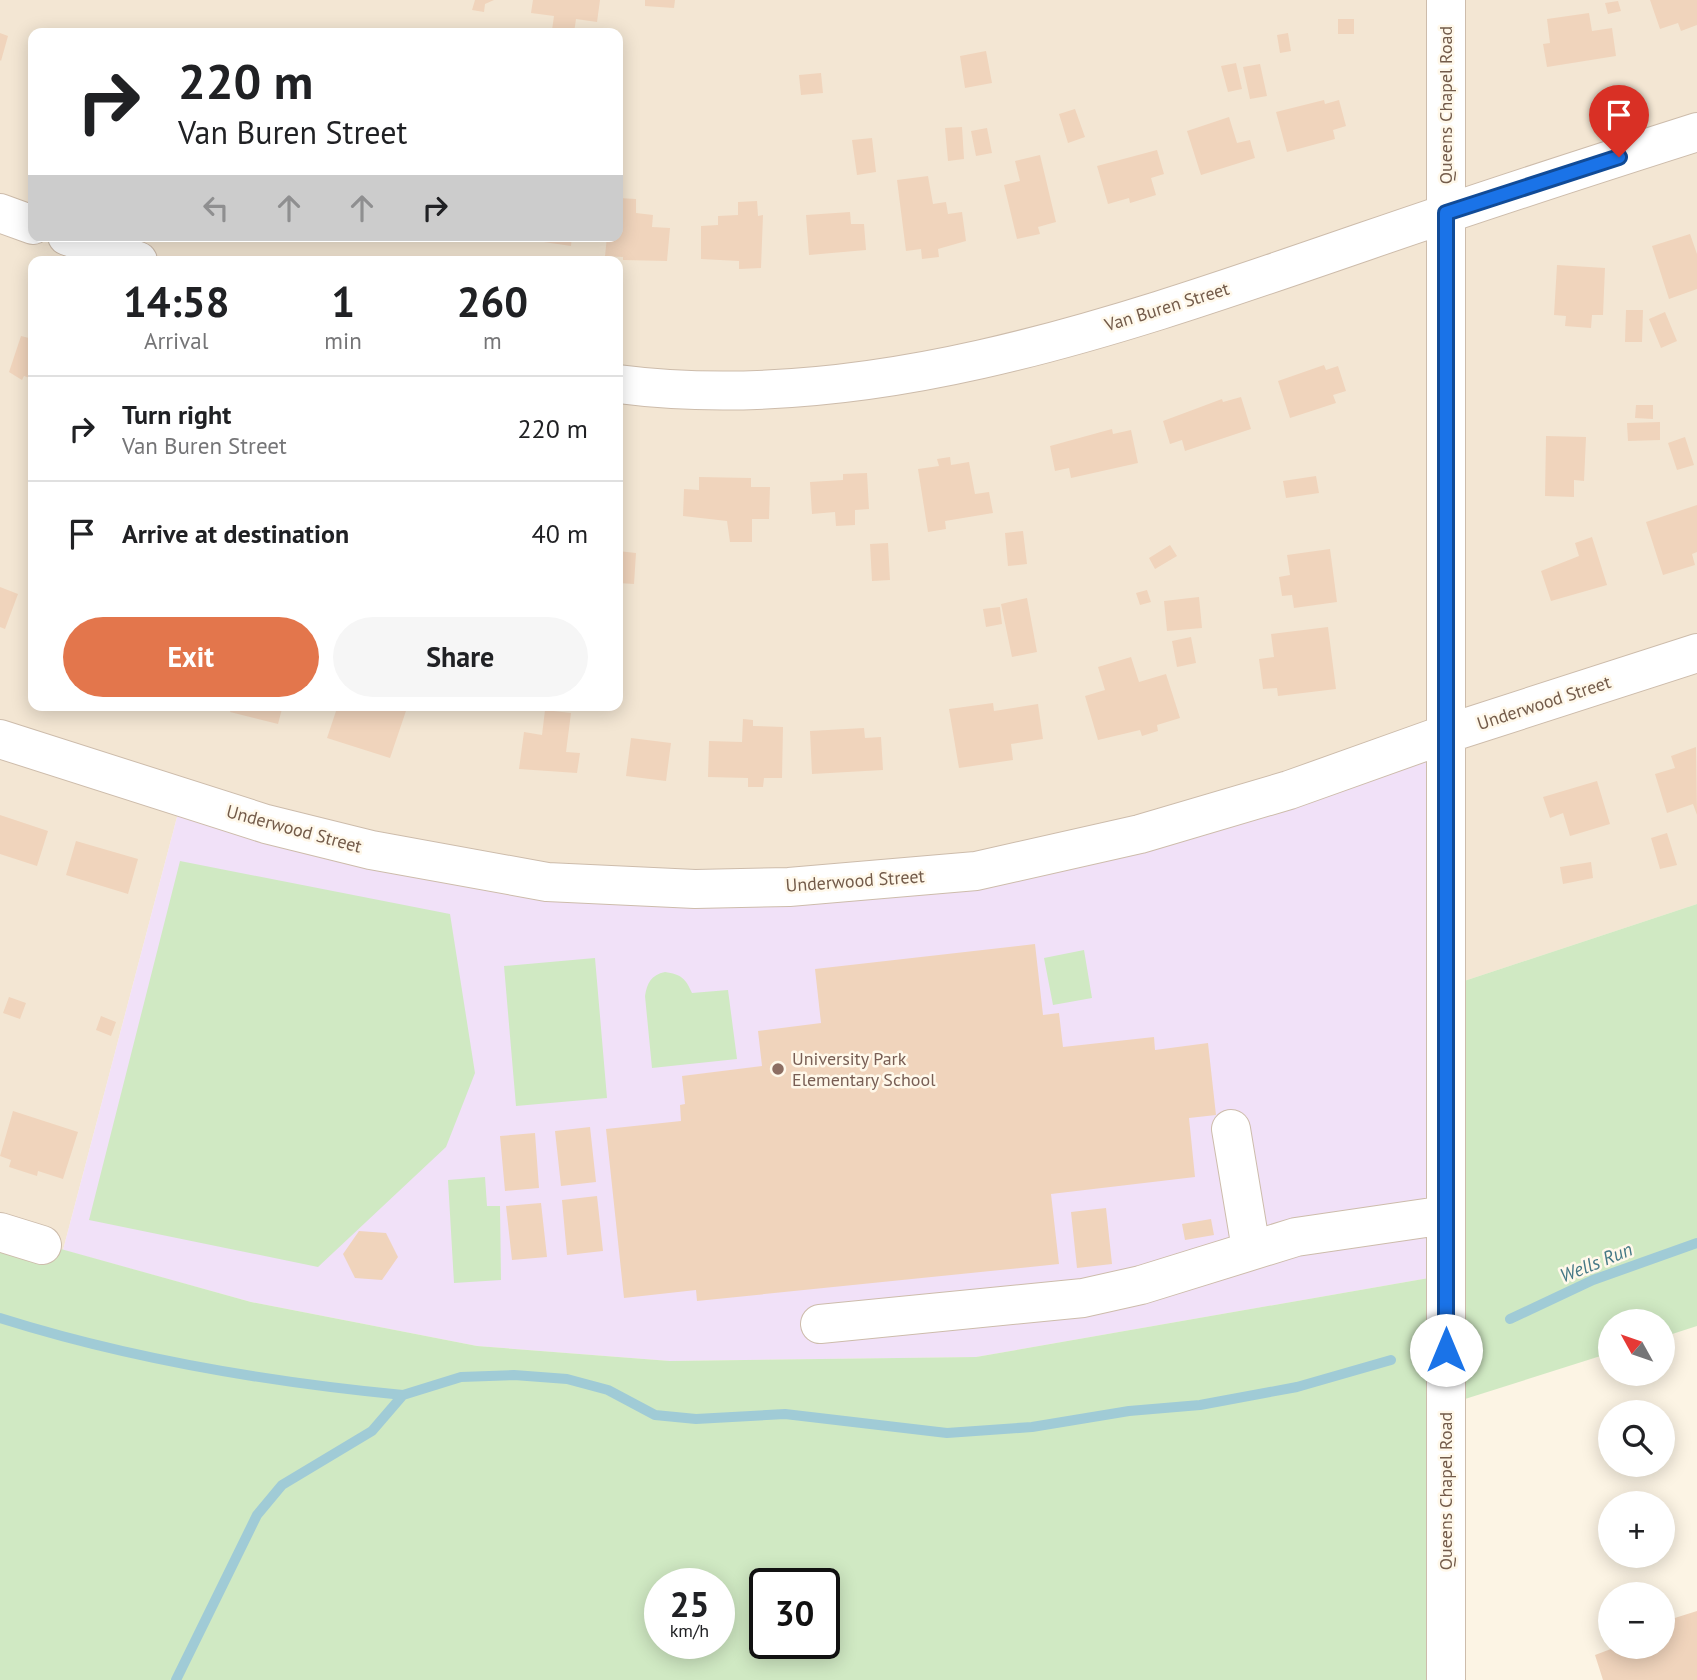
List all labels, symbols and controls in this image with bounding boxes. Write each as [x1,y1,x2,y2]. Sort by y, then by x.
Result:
street label: Queens Chapel Road [1434,26,1457,184]
text: 220 m [178,49,313,113]
icon: right [63,56,154,147]
pin [1589,85,1649,157]
icon: arrive [1600,96,1638,134]
text: Van Buren Street [178,111,407,153]
icon: left [197,189,235,227]
icon: ahead [270,189,308,227]
icon: ahead [343,189,381,227]
icon: right [416,189,454,227]
text: 14:58 [123,274,229,329]
text: 1 [331,274,355,329]
text: 260 [457,274,528,329]
street label: Van Buren Street [1101,277,1232,337]
text: Arrival [144,326,208,355]
text: min [324,326,362,355]
text: m [483,326,502,355]
text: Turn right [122,398,231,431]
icon: right [63,410,101,448]
text: 220 m [517,412,588,445]
text: Van Buren Street [122,431,287,460]
icon: arrive [63,515,101,553]
text: Arrive at destination [122,517,349,550]
text: 40 m [532,517,588,550]
button: Exit [63,617,319,697]
button: Share [333,617,588,697]
street label: Underwood Street [1474,670,1614,735]
street label: Underwood Street [224,799,364,858]
street label: Underwood Street [785,864,925,897]
place label: University Park Elementary School [792,1047,936,1091]
marker: University Park Elementary School [770,1061,786,1077]
water label: Wells Run [1556,1237,1636,1287]
north arrow [1598,1309,1675,1386]
map controls [1598,1309,1675,1659]
position arrow [1409,1313,1483,1387]
button: search [1598,1400,1675,1477]
street label: Queens Chapel Road [1434,1412,1457,1570]
button: + [1598,1491,1675,1568]
speed limit sign: 30 [749,1568,840,1659]
text: 25 [670,1581,709,1627]
button: − [1598,1582,1675,1659]
text: km/h [670,1619,709,1642]

